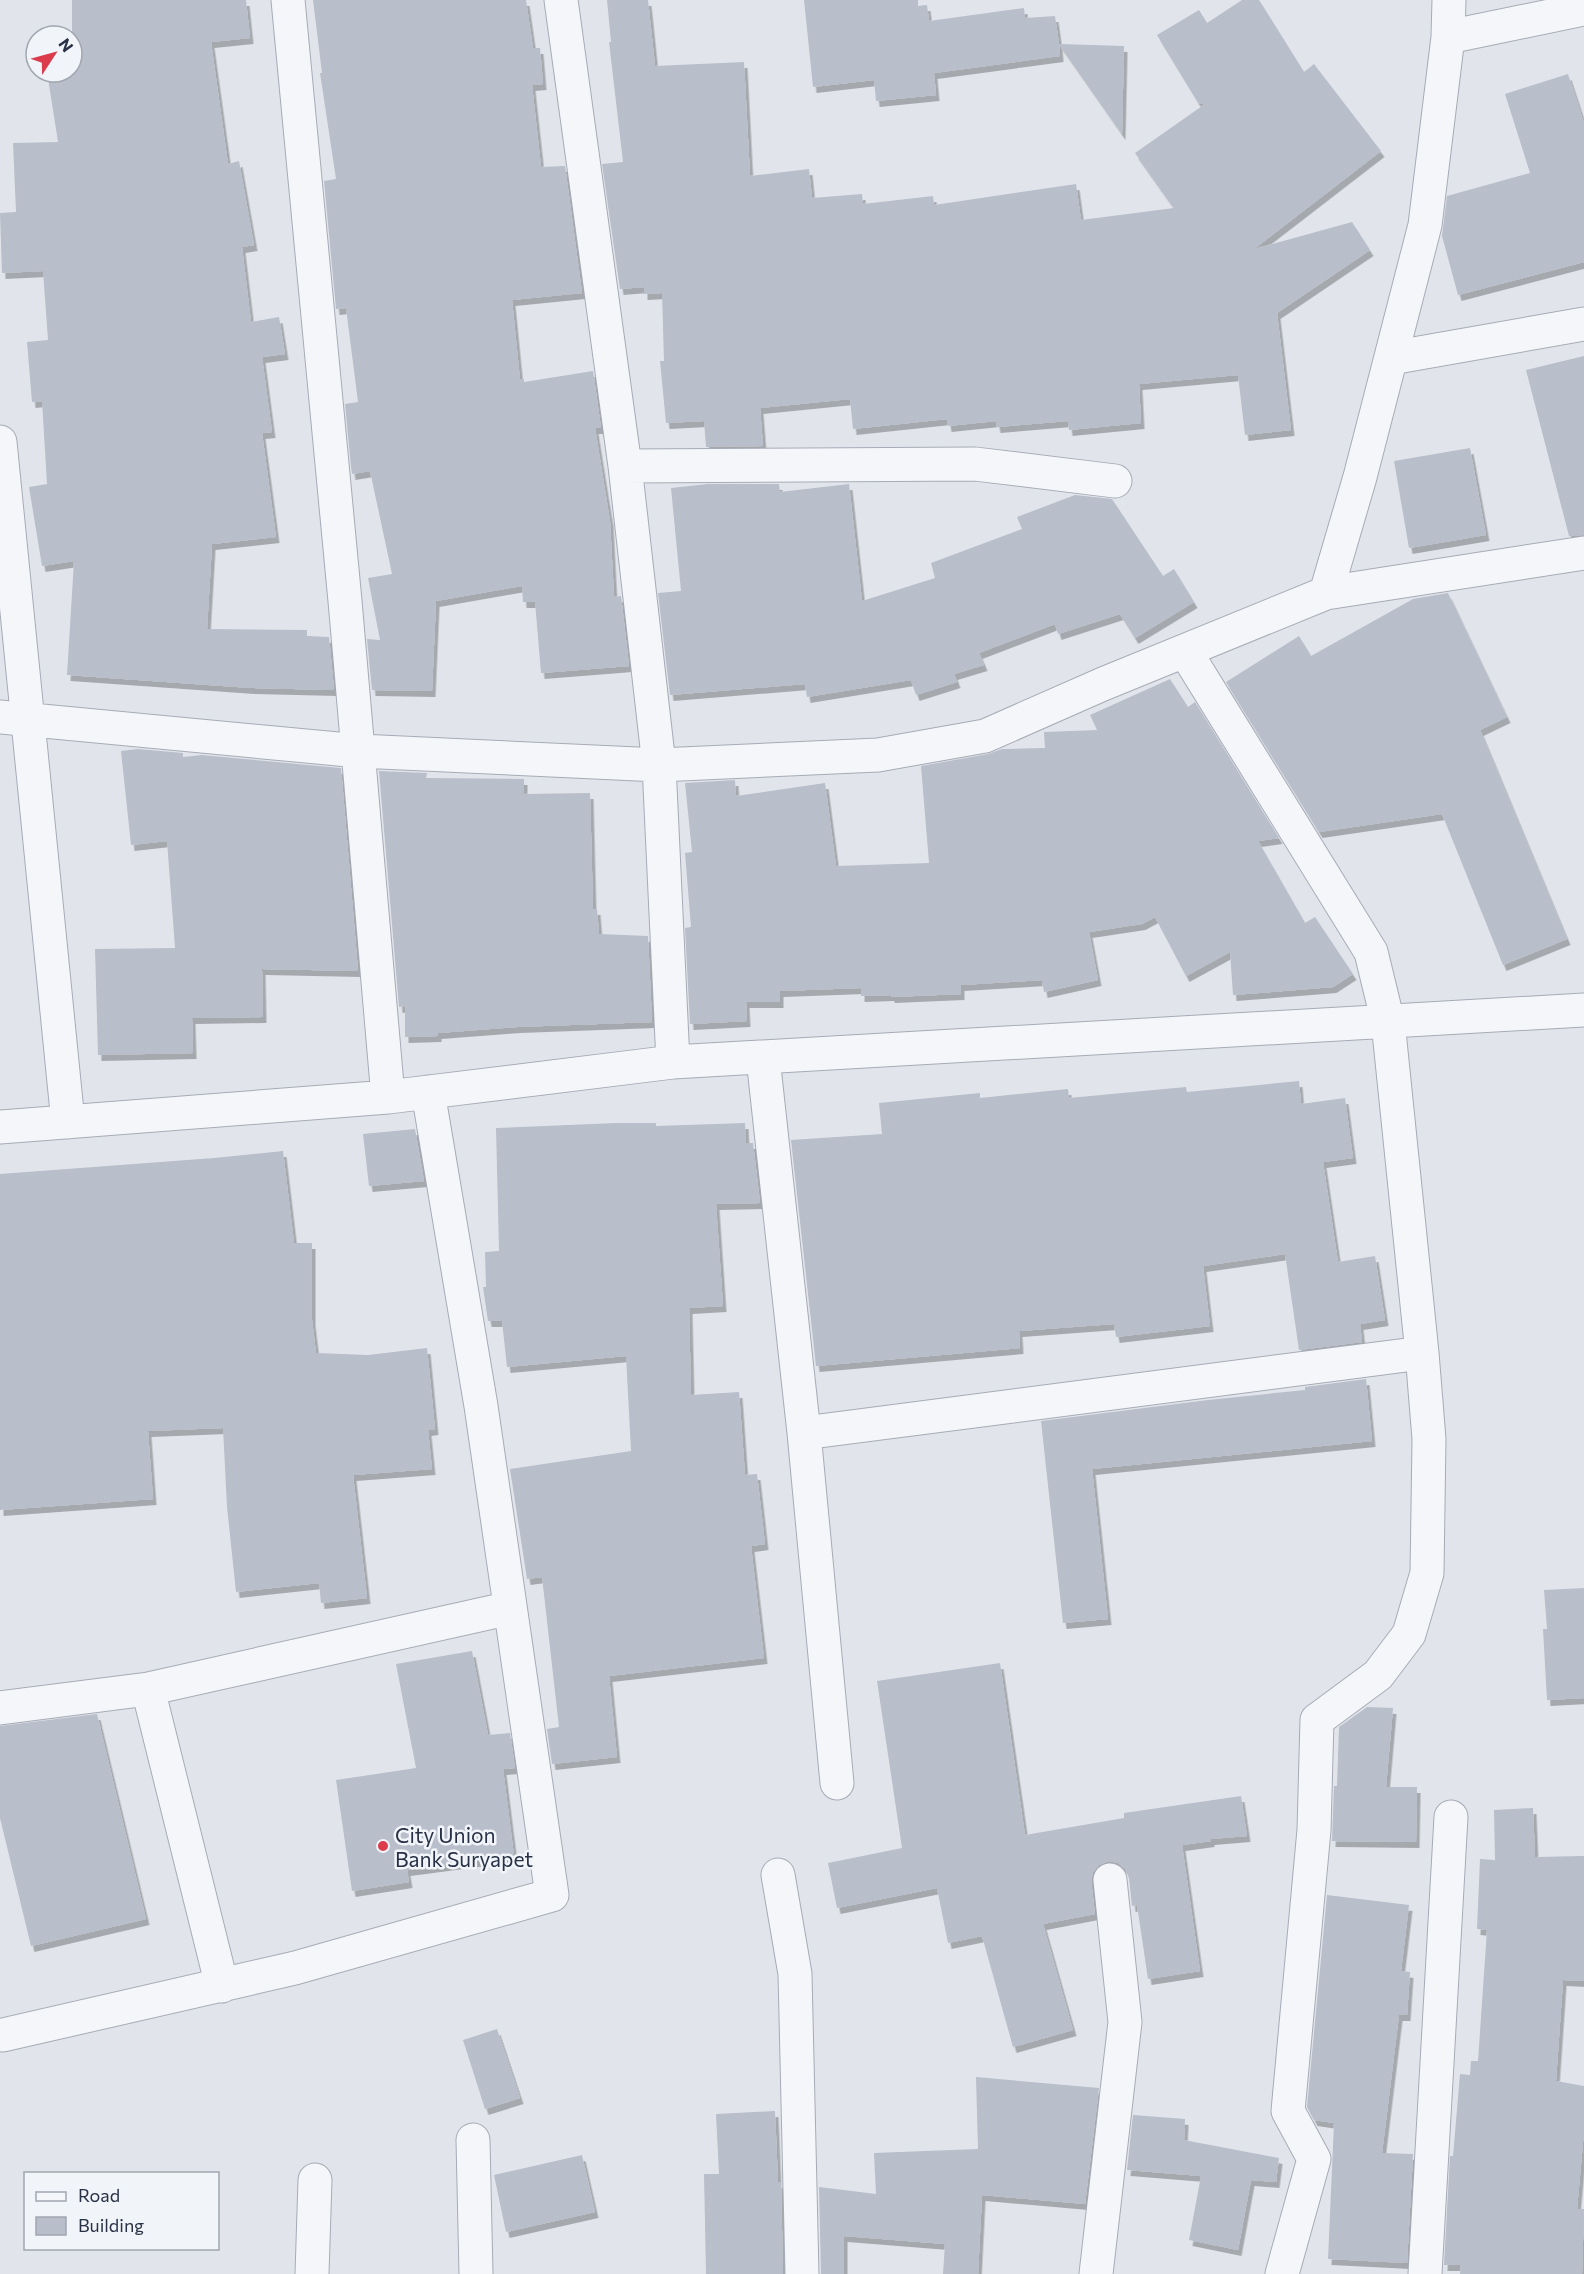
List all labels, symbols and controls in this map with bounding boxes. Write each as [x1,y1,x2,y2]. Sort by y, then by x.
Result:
north arrow [24,24,84,84]
text: N [55,34,78,55]
place label: City Union Bank Suryapet [395,1822,533,1871]
marker: City Union Bank Suryapet [376,1839,390,1853]
legend [24,2172,219,2250]
text: Road [78,2184,120,2206]
text: Building [78,2214,144,2236]

